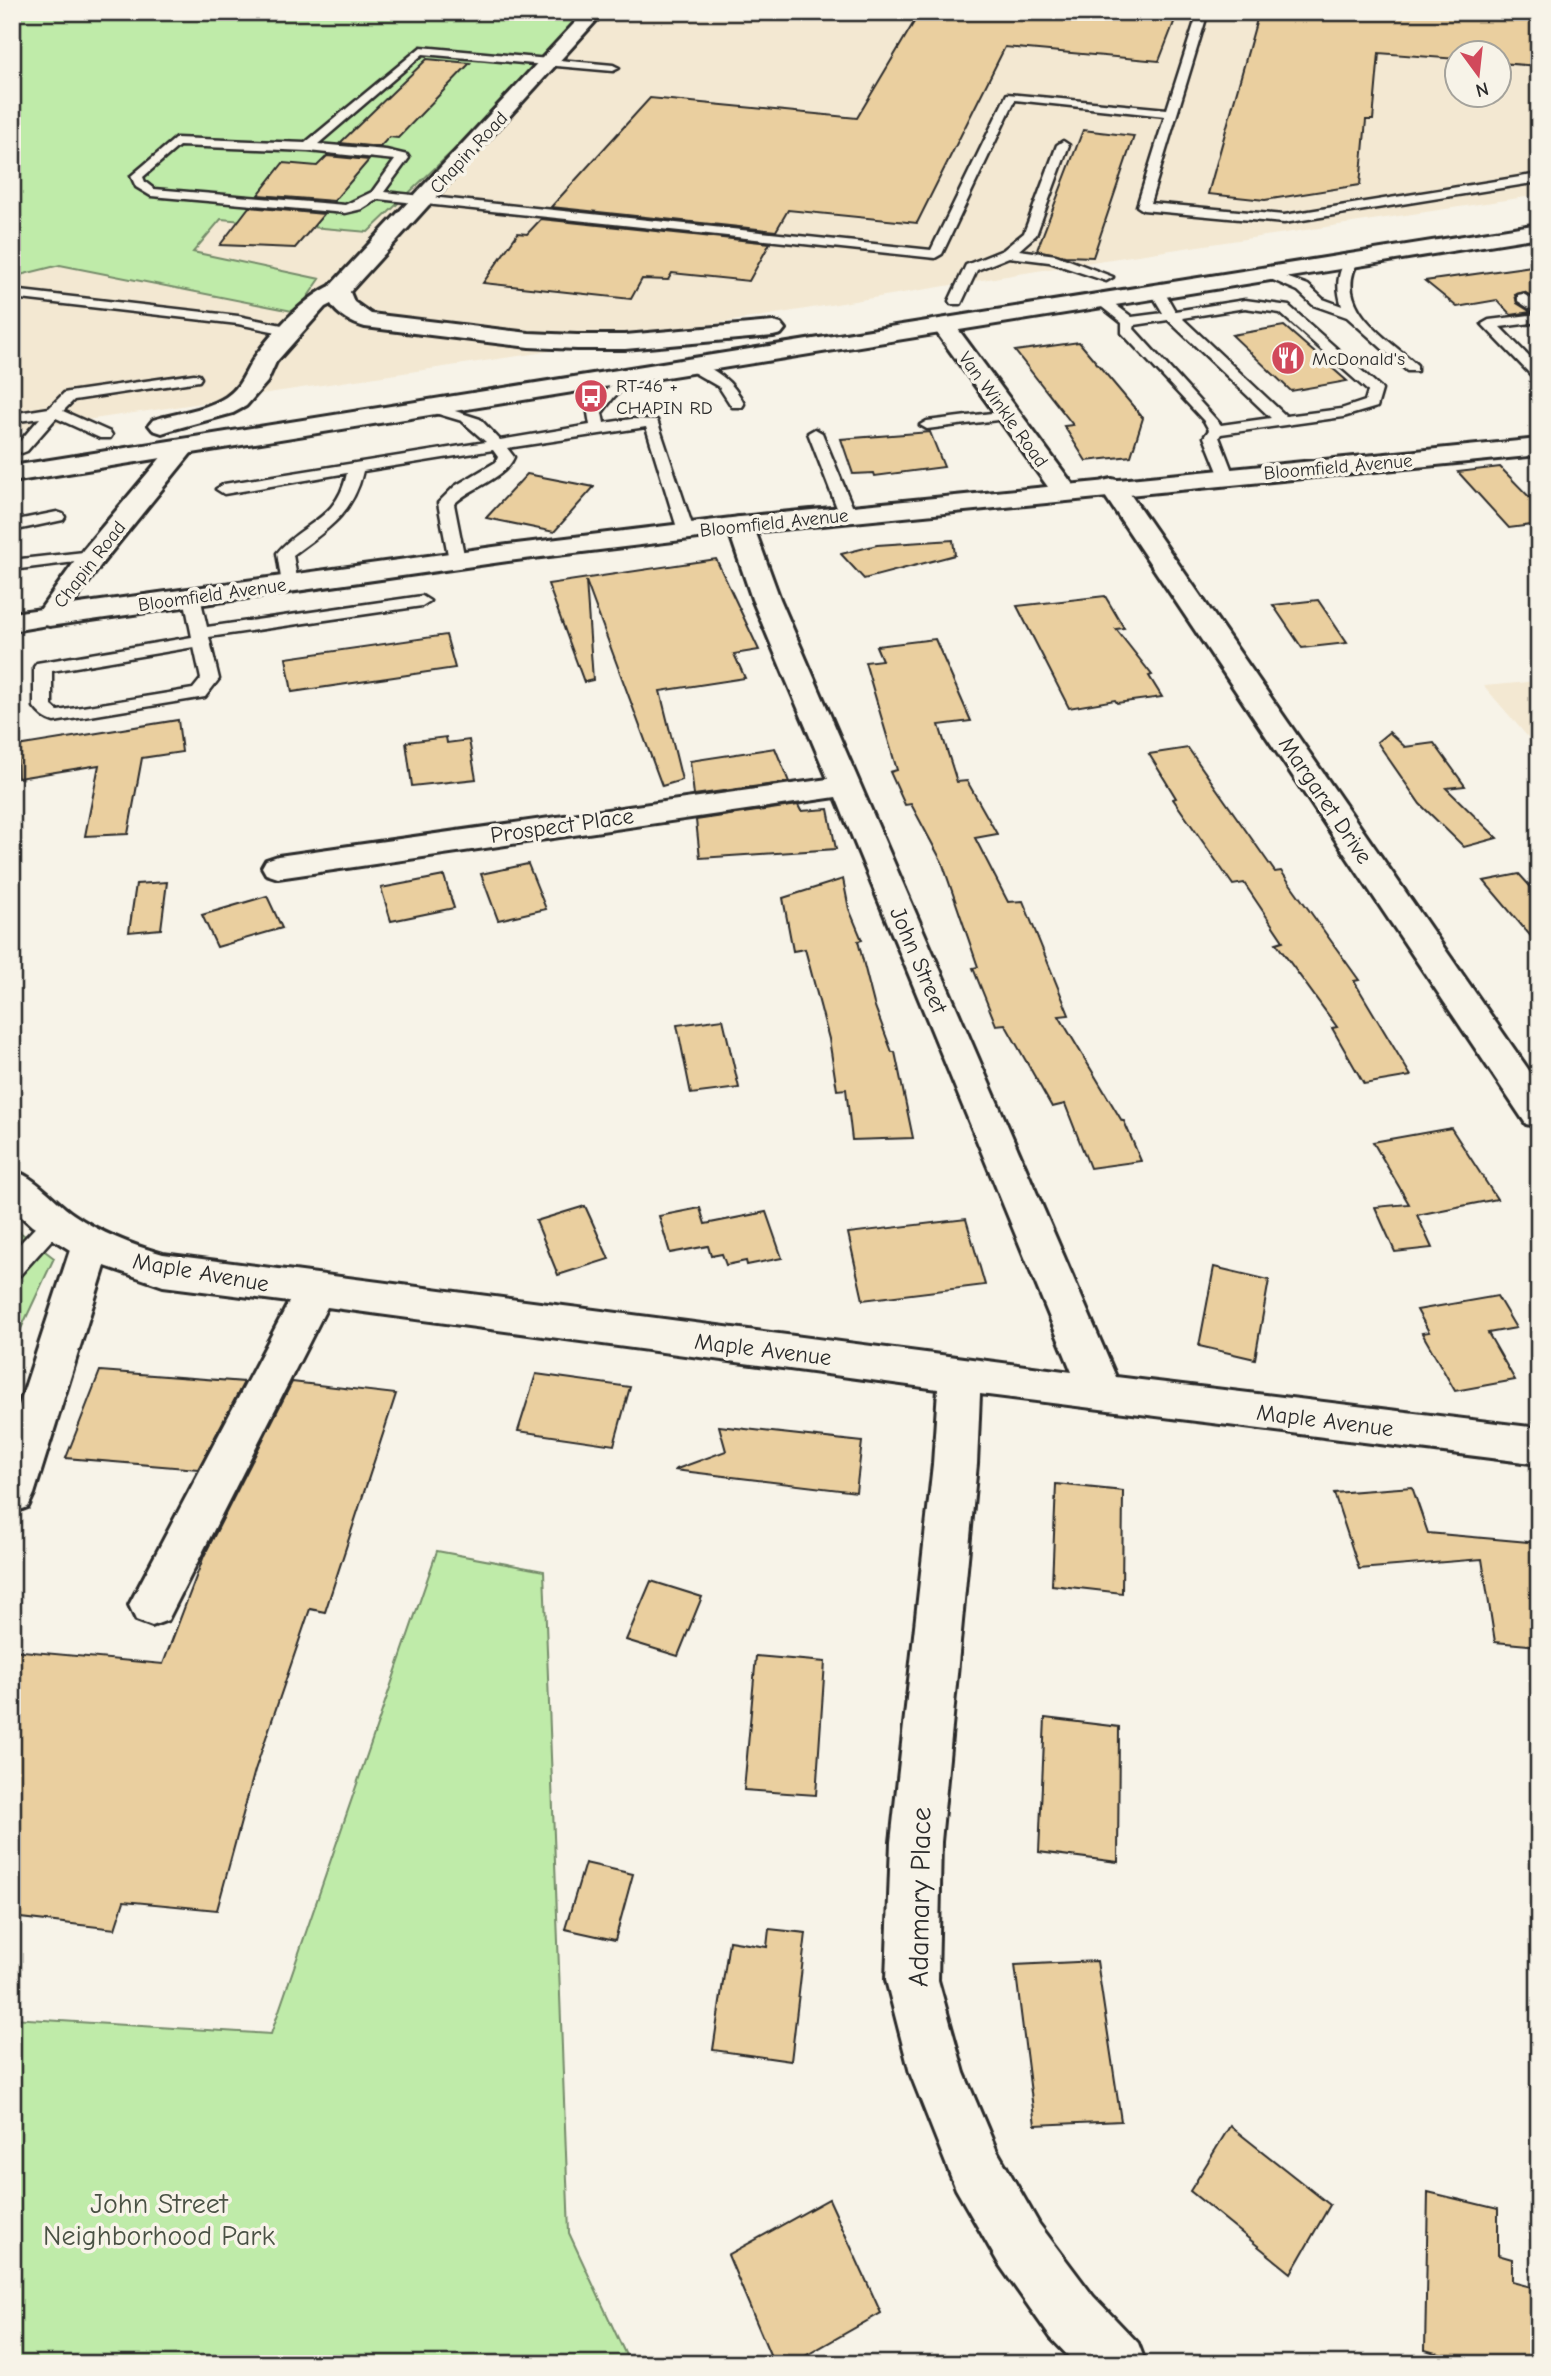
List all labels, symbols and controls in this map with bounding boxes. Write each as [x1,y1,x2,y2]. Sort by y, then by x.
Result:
north arrow [1442,38,1512,108]
text: N [1473,77,1491,102]
street label: Chapin Road [425,107,512,198]
restaurant icon: McDonald's [1269,339,1307,377]
street label: Van Winkle Road [954,348,1052,472]
place label: McDonald's [1312,348,1405,370]
place label: RT-46 + CHAPIN RD [616,375,713,419]
bus stop icon: RT-46 + CHAPIN RD [572,377,610,415]
street label: Bloomfield Avenue [1263,450,1413,484]
street label: Bloomfield Avenue [699,504,850,542]
street label: Chapin Road [49,517,130,612]
street label: Bloomfield Avenue [137,574,288,616]
street label: Margaret Drive [1273,732,1378,869]
street label: Prospect Place [489,802,636,849]
street label: John Street [884,903,954,1019]
street label: Maple Avenue [131,1247,271,1298]
street label: Maple Avenue [693,1328,833,1371]
street label: Maple Avenue [1255,1399,1395,1442]
street label: Adamary Place [902,1807,938,1987]
park label: John Street Neighborhood Park [43,2188,275,2252]

